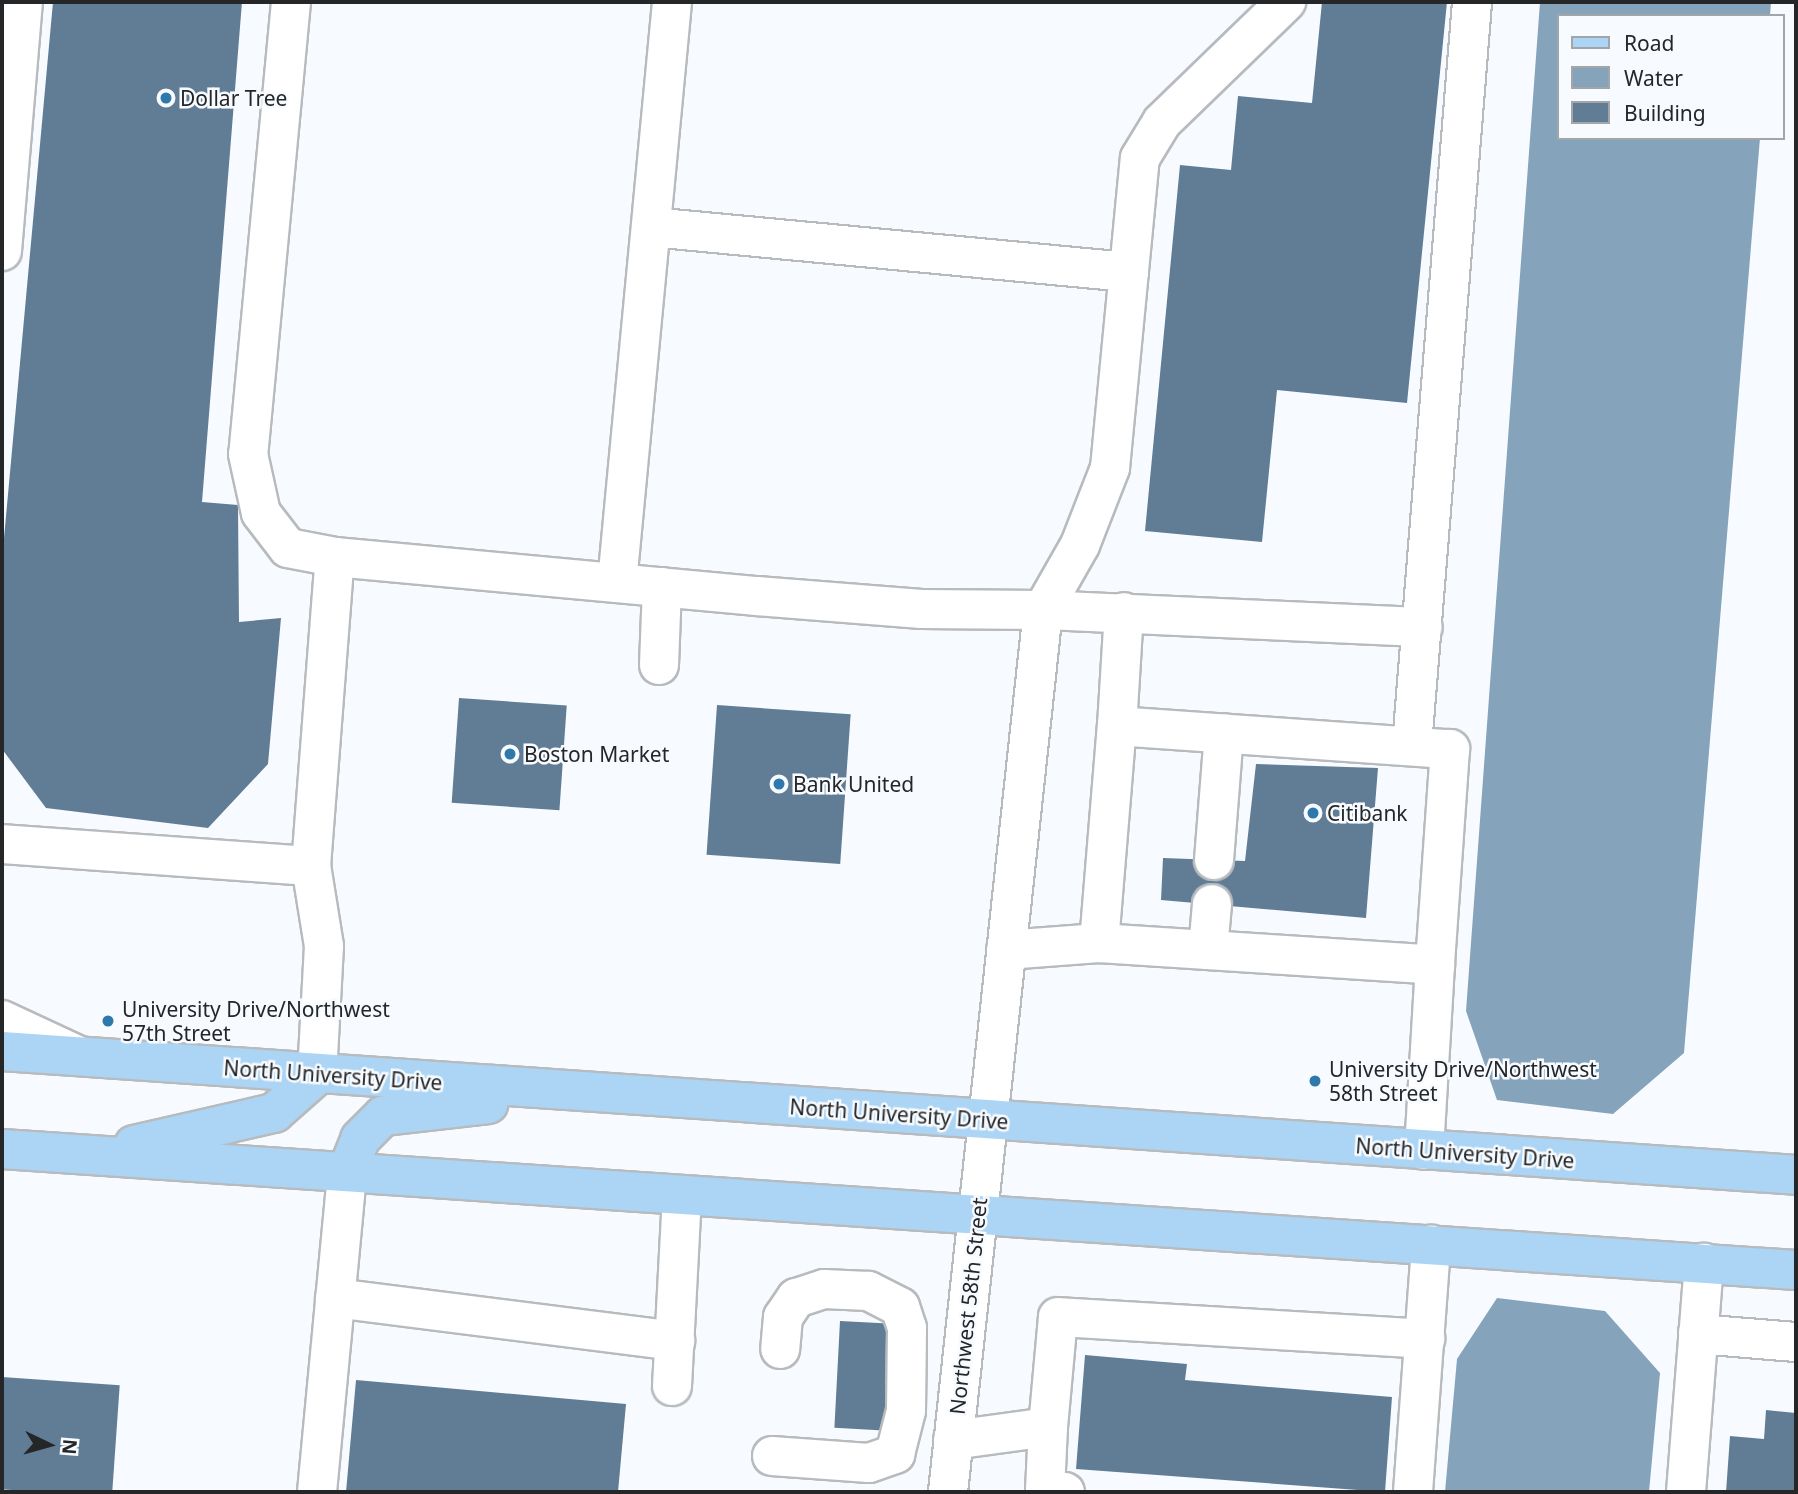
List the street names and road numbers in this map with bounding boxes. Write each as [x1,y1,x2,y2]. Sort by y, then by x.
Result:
street label: North University Drive [223,1055,443,1095]
street label: North University Drive [789,1094,1009,1134]
street label: North University Drive [1355,1133,1575,1173]
street label: Northwest 58th Street [944,1196,992,1416]

